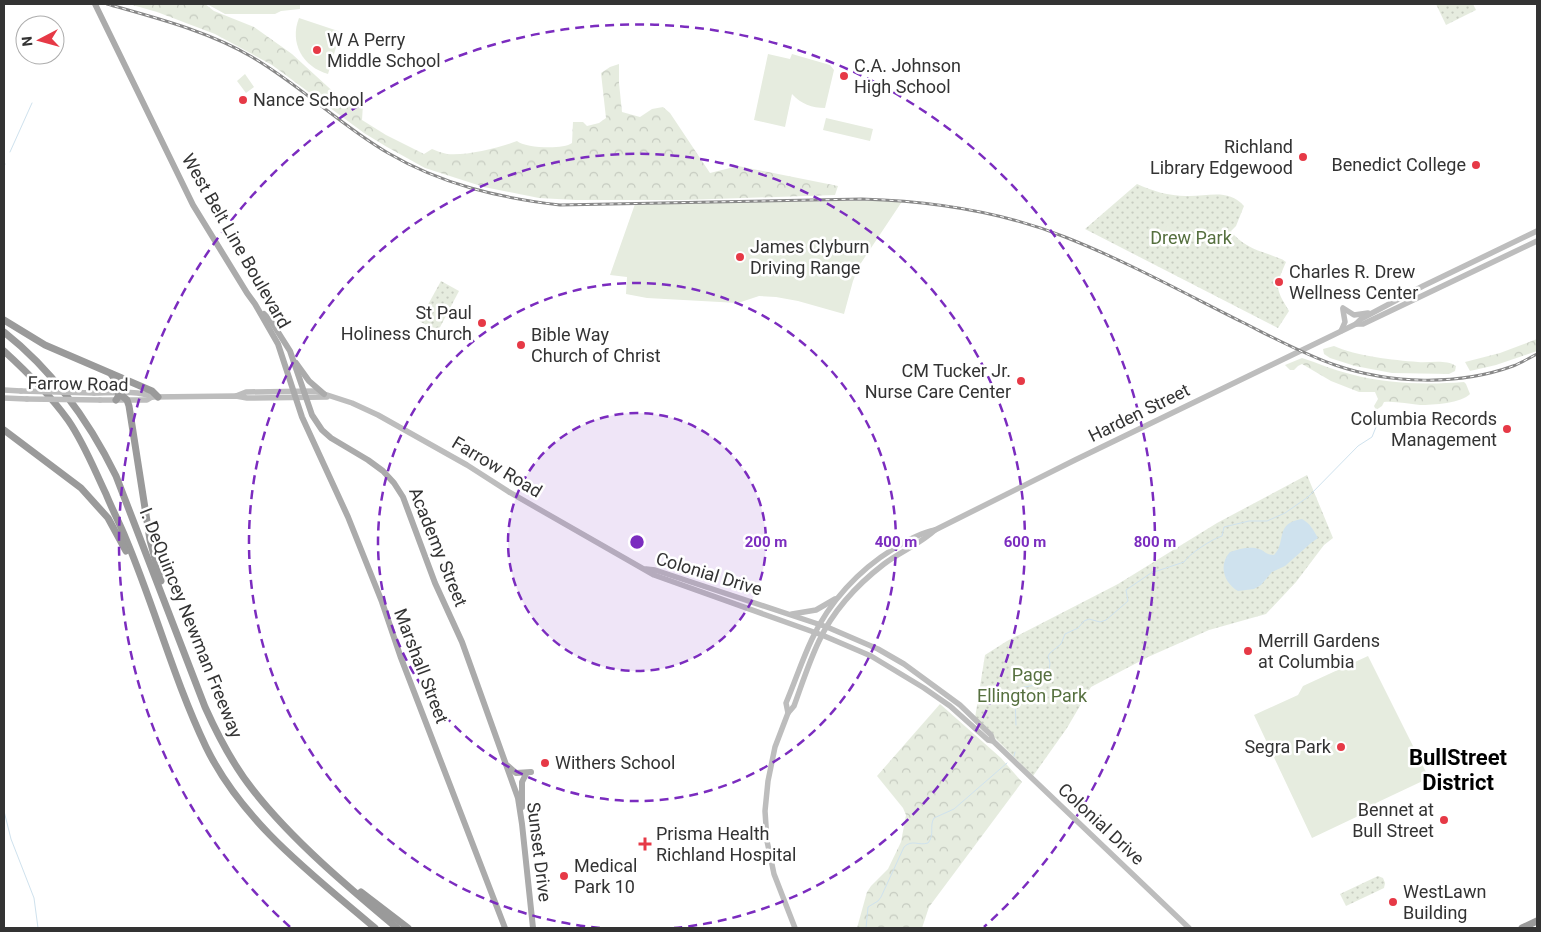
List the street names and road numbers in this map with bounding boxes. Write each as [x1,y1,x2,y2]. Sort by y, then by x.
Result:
street label: West Belt Line Boulevard [178,150,295,332]
street label: Farrow Road [27,372,129,395]
street label: Harden Street [1085,379,1193,446]
street label: Farrow Road [449,432,546,502]
street label: Academy Street [405,484,472,610]
street label: I. DeQuincey Newman Freeway [136,505,248,741]
street label: Colonial Drive [653,547,765,600]
street label: Marshall Street [390,605,453,726]
street label: Colonial Drive [1054,778,1149,869]
street label: Sunset Drive [523,801,556,903]

